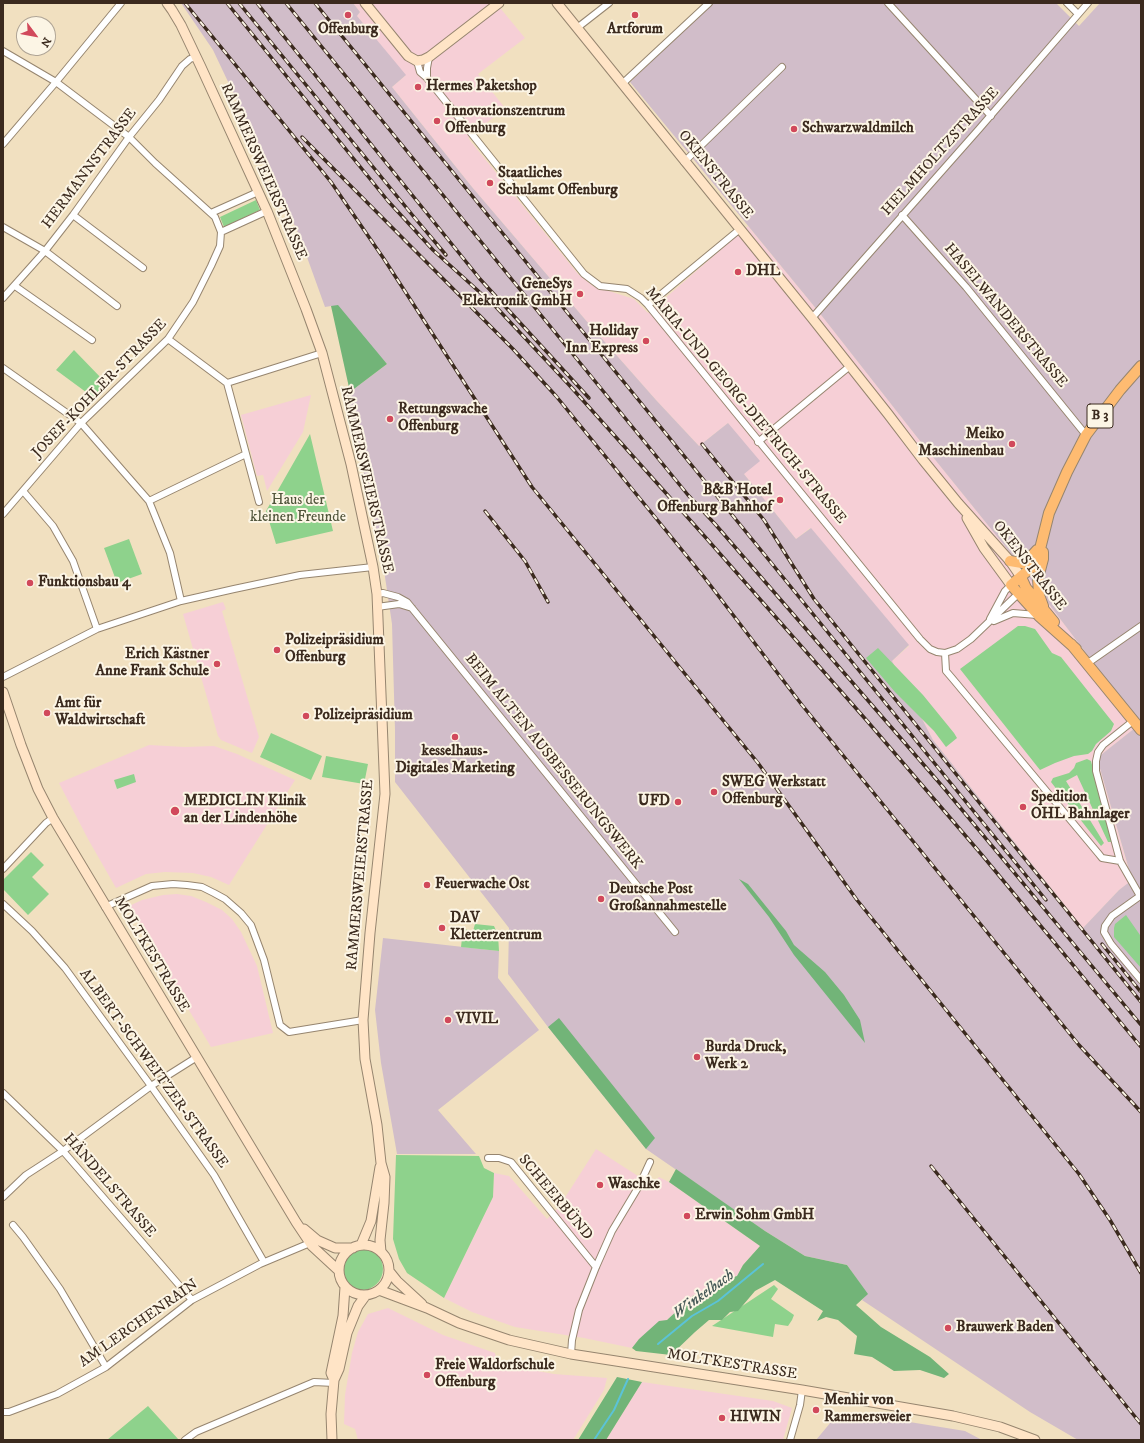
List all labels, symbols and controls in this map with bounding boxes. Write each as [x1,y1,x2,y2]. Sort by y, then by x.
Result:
marker: Offenburg [343,10,353,20]
marker: Artforum [630,10,640,20]
north arrow [16,16,56,56]
place label: Offenburg [318,21,378,39]
place label: Artforum [607,21,663,39]
text: N [37,34,54,49]
place label: Hermes Paketshop [426,78,537,96]
street label: RAMMERSWEIERSTRASSE [216,81,310,263]
marker: Hermes Paketshop [413,82,423,92]
street label: HELMHOLTZSTRASSE [879,84,1003,220]
place label: Innovationszentrum Offenburg [445,103,565,138]
street label: HERMANNSTRASSE [39,105,141,233]
marker: Innovationszentrum Offenburg [432,116,442,126]
place label: Schwarzwaldmilch [802,120,914,138]
marker: Schwarzwaldmilch [789,124,799,134]
street label: OKENSTRASSE [674,127,756,223]
place label: Staatliches Schulamt Offenburg [498,165,618,200]
marker: Staatliches Schulamt Offenburg [485,178,495,188]
street label: HASELWANDERSTRASSE [939,240,1071,392]
place label: DHL [746,263,780,281]
marker: DHL [733,267,743,277]
place label: GeneSys Elektronik GmbH [462,276,572,311]
street label: MARIA-UND-GEORG-DIETRICH-STRASSE [641,284,849,528]
marker: GeneSys Elektronik GmbH [575,289,585,299]
street label: JOSEF-KOHLER-STRASSE [29,316,171,462]
place label: Holiday Inn Express [566,323,638,358]
marker: Holiday Inn Express [641,336,651,346]
street label: RAMMERSWEIERSTRASSE [336,385,396,575]
place label: Rettungswache Offenburg [398,401,488,436]
road number: B 3 [1087,404,1113,428]
marker: Rettungswache Offenburg [385,414,395,424]
place label: Meiko Maschinenbau [918,426,1004,461]
marker: Meiko Maschinenbau [1007,439,1017,449]
place label: B&B Hotel Offenburg Bahnhof [657,482,772,517]
park label: Haus der kleinen Freunde [250,492,346,527]
marker: B&B Hotel Offenburg Bahnhof [775,495,785,505]
street label: OKENSTRASSE [988,518,1070,614]
place label: Funktionsbau 4 [38,574,131,592]
marker: Funktionsbau 4 [25,578,35,588]
place label: Polizeipräsidium Offenburg [285,632,384,667]
marker: Polizeipräsidium Offenburg [272,645,282,655]
place label: Erich Kästner Anne Frank Schule [95,646,209,681]
street label: BEIM ALTEN AUSBESSERUNGSWERK [460,651,646,873]
marker: Erich Kästner Anne Frank Schule [212,659,222,669]
place label: Amt für Waldwirtschaft [55,695,145,730]
place label: Polizeipräsidium [314,707,413,725]
marker: Amt für Waldwirtschaft [42,708,52,718]
marker: Polizeipräsidium [301,711,311,721]
marker: kesselhaus- Digitales Marketing [450,732,460,742]
place label: kesselhaus- Digitales Marketing [395,743,515,778]
place label: SWEG Werkstatt Offenburg [722,774,826,809]
street label: RAMMERSWEIERSTRASSE [344,779,378,971]
marker: SWEG Werkstatt Offenburg [709,787,719,797]
place label: Spedition OHL Bahnlager [1031,789,1130,824]
place label: MEDICLIN Klinik an der Lindenhöhe [184,793,306,828]
place label: UFD [638,793,670,811]
marker: UFD [673,797,683,807]
marker: Spedition OHL Bahnlager [1018,802,1028,812]
marker: MEDICLIN Klinik an der Lindenhöhe [169,805,181,817]
place label: Feuerwache Ost [435,876,529,894]
marker: Feuerwache Ost [422,880,432,890]
place label: Deutsche Post Großannahmestelle [609,881,726,916]
street label: MOLTKESTRASSE [109,894,193,1016]
marker: Deutsche Post Großannahmestelle [596,894,606,904]
place label: DAV Kletterzentrum [450,910,542,945]
marker: DAV Kletterzentrum [437,923,447,933]
street label: ALBERT-SCHWEITZER-STRASSE [75,966,231,1172]
place label: VIVIL [456,1011,498,1029]
marker: VIVIL [443,1015,453,1025]
place label: Burda Druck, Werk 2 [705,1039,786,1074]
marker: Burda Druck, Werk 2 [692,1052,702,1062]
street label: HÄNDELSTRASSE [59,1130,159,1242]
street label: SCHEERBÜND [514,1152,596,1244]
place label: Waschke [608,1176,660,1194]
marker: Waschke [595,1180,605,1190]
place label: Erwin Sohm GmbH [695,1207,814,1225]
marker: Erwin Sohm GmbH [682,1211,692,1221]
water label: Winkelbach [669,1266,739,1324]
street label: AM LERCHENRAIN [76,1276,202,1372]
place label: Brauwerk Baden [956,1319,1054,1337]
marker: Brauwerk Baden [943,1323,953,1333]
street label: MOLTKESTRASSE [666,1346,798,1384]
place label: Freie Waldorfschule Offenburg [435,1357,555,1392]
marker: Freie Waldorfschule Offenburg [422,1370,432,1380]
place label: Menhir von Rammersweier [824,1392,911,1427]
marker: Menhir von Rammersweier [811,1405,821,1415]
place label: HIWIN [730,1409,781,1427]
marker: HIWIN [717,1413,727,1423]

